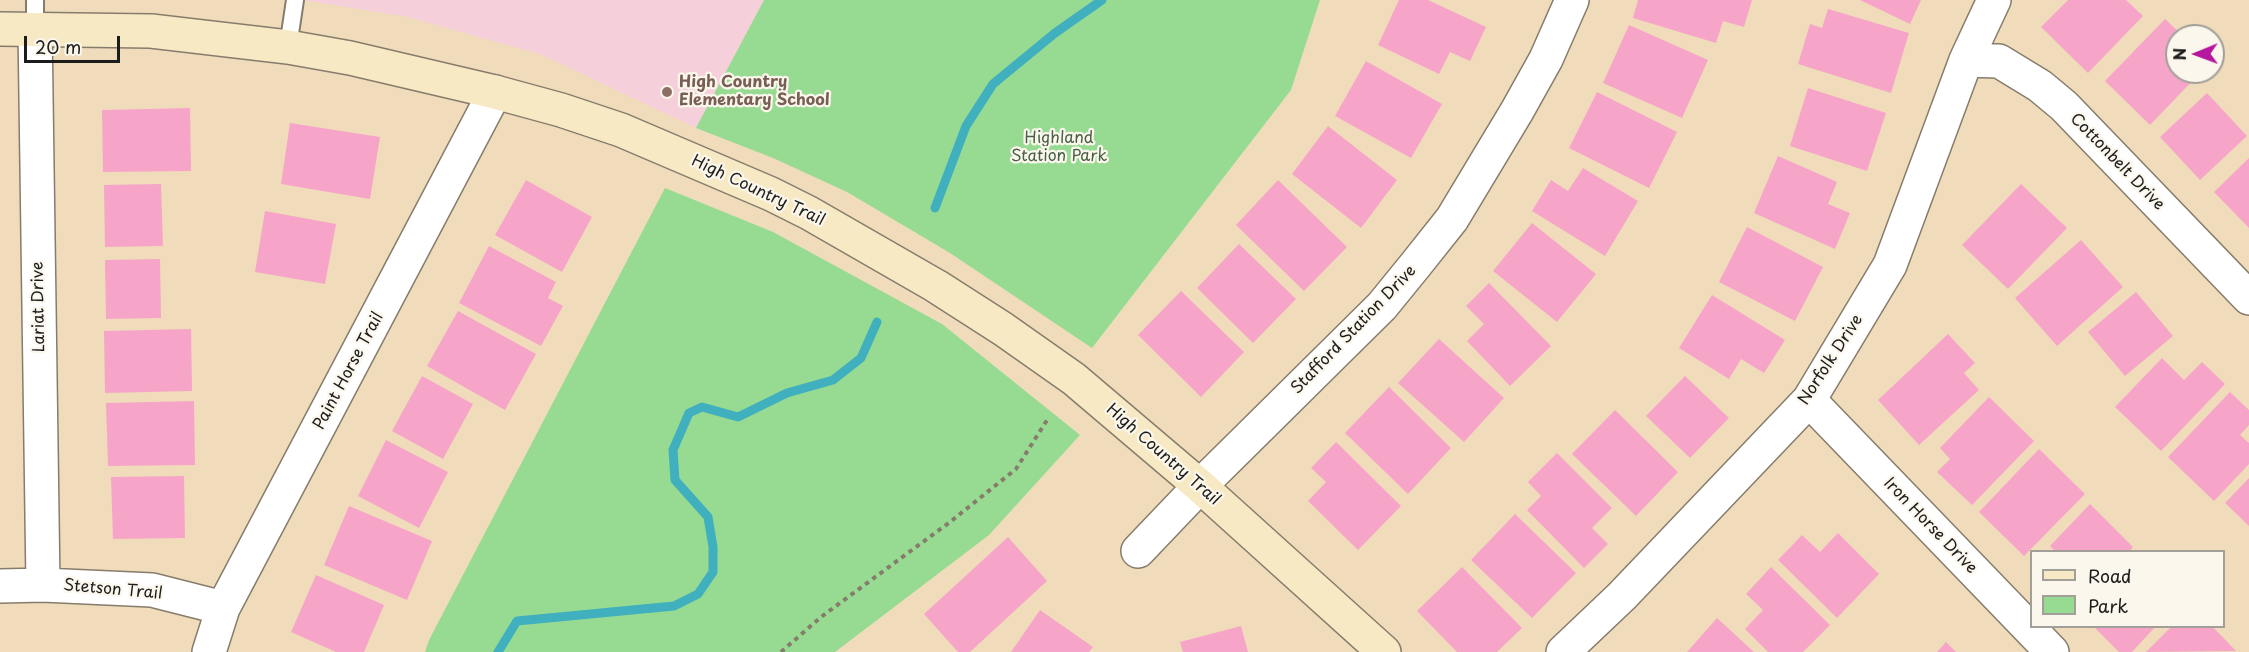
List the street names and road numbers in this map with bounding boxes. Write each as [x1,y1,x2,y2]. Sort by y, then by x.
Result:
street label: Cottonbelt Drive [2066,110,2168,214]
street label: High Country Trail [688,152,828,230]
street label: Lariat Drive [29,261,49,353]
street label: Stafford Station Drive [1287,262,1421,398]
street label: Paint Horse Trail [310,309,388,433]
street label: Norfolk Drive [1795,311,1867,409]
street label: High Country Trail [1102,400,1224,510]
street label: Iron Horse Drive [1879,474,1981,578]
street label: Stetson Trail [63,576,163,604]

